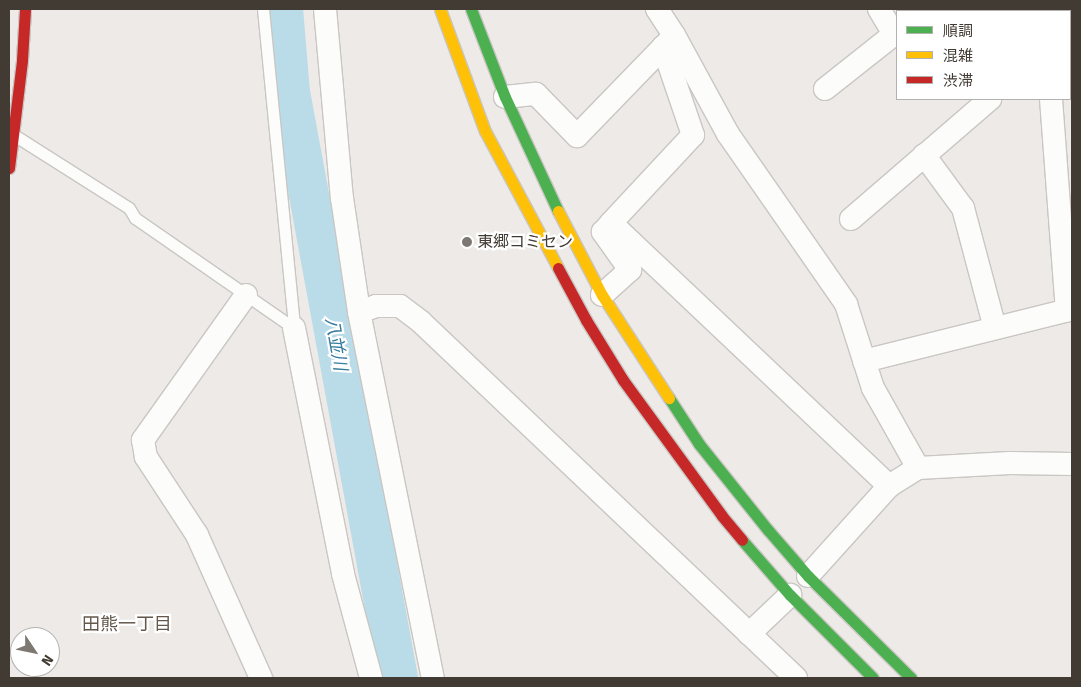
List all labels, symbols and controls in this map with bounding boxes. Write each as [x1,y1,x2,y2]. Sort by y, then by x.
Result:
legend [896,10,1071,100]
text: 順調 [943,22,973,40]
text: 混雑 [943,47,973,65]
text: 渋滞 [943,72,973,90]
place label: 東郷コミセン [477,232,573,252]
marker: 東郷コミセン [461,236,473,248]
water label: 八並川 [321,316,351,372]
district label: 田熊一丁目 [82,613,172,635]
north arrow [10,627,60,677]
text: N [37,651,57,669]

